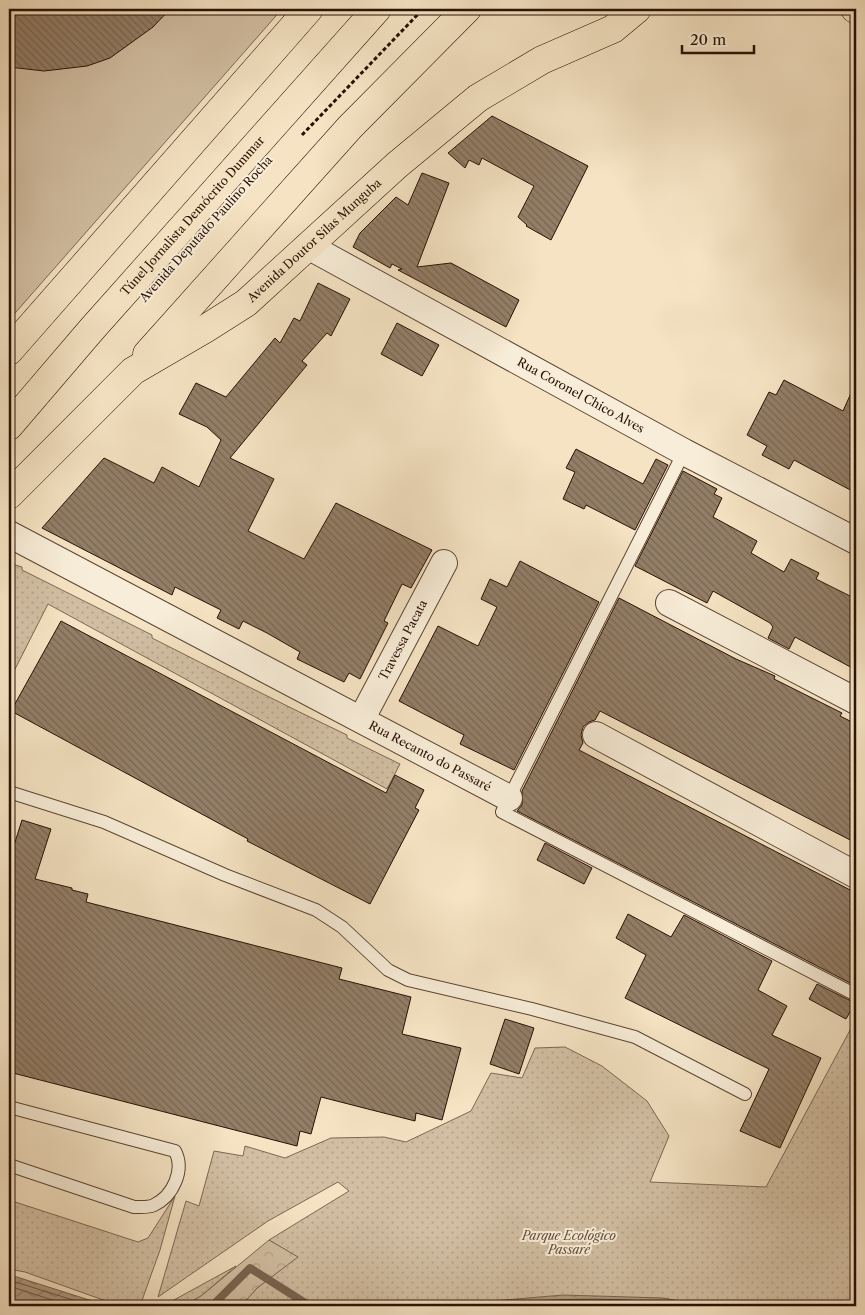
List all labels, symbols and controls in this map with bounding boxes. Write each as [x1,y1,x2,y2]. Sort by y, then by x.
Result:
scale bar [682,22,755,54]
text: 20 m [690,30,726,49]
street label: Túnel Jornalista Demócrito Dummar [117,133,267,299]
street label: Avenida Deputado Paulino Rocha [135,152,276,306]
street label: Avenida Doutor Silas Munguba [243,175,385,306]
street label: Rua Coronel Chico Alves [515,354,647,436]
street label: Travessa Pacata [375,596,431,683]
street label: Rua Recanto do Passaré [366,717,494,794]
park label: Parque Ecológico Passaré [521,1228,616,1257]

